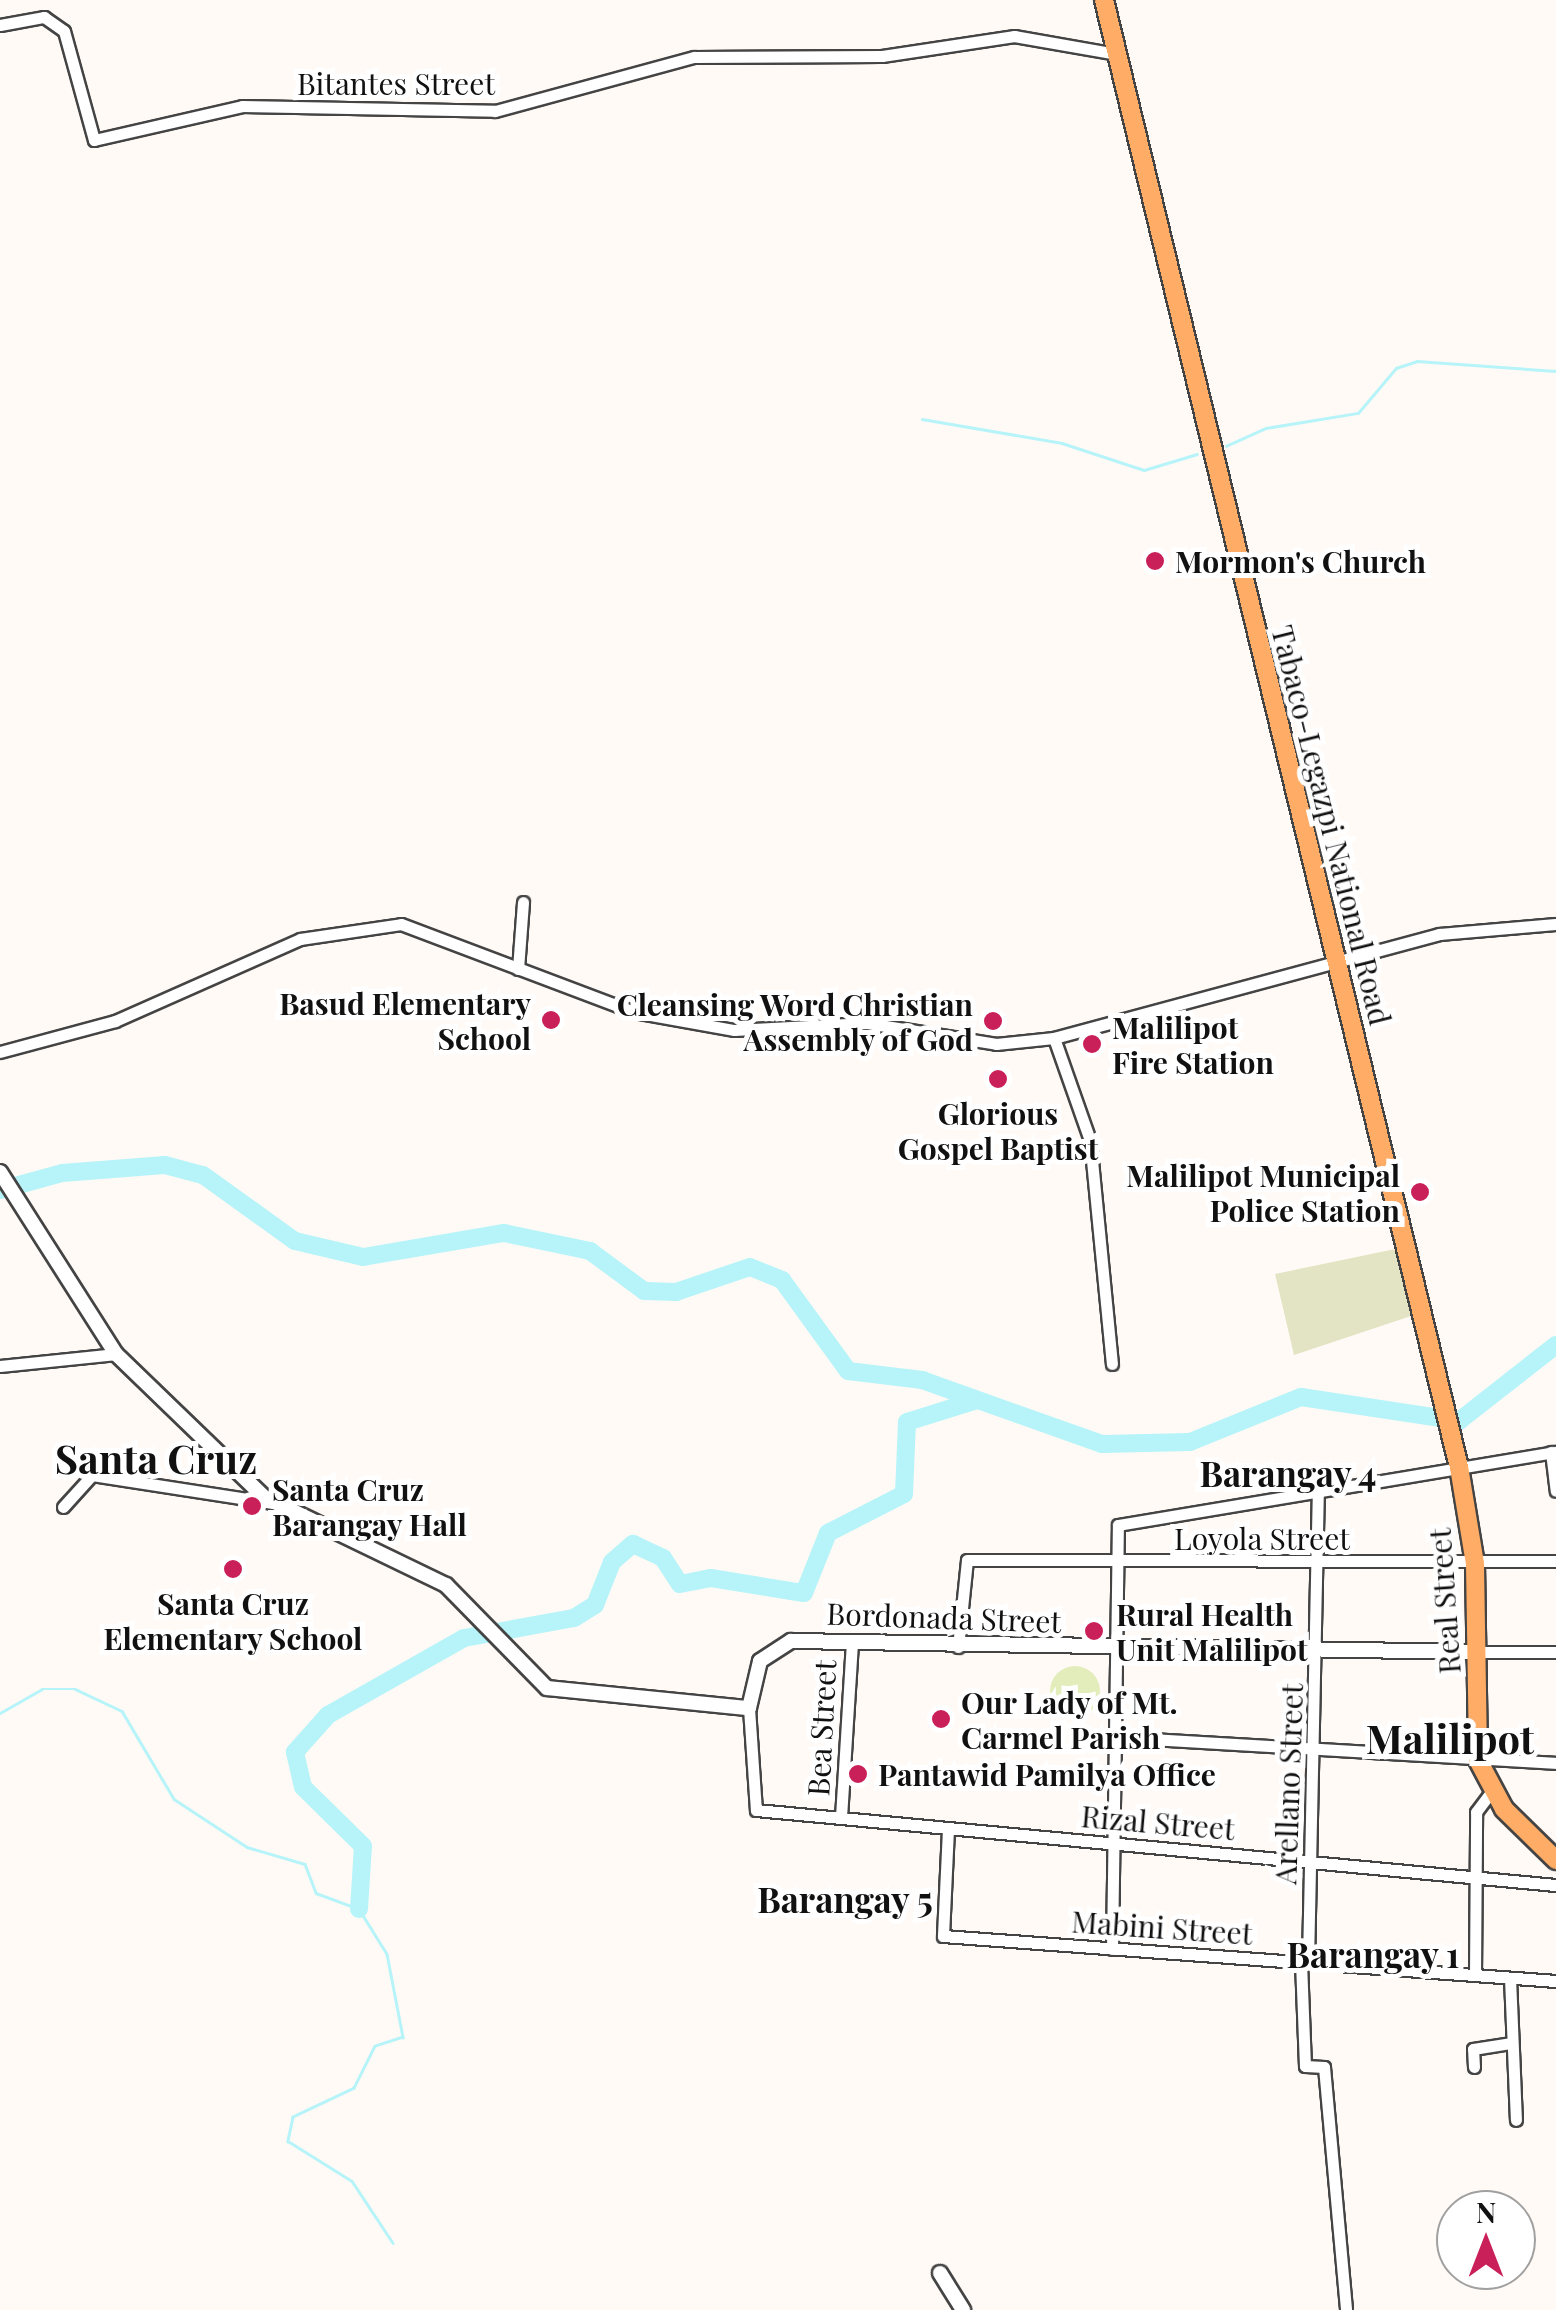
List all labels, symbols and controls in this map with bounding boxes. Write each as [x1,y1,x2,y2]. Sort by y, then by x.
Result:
street label: Bitantes Street [297,65,495,101]
place label: Mormon's Church [1175,543,1426,579]
marker: Mormon's Church [1144,550,1166,572]
street label: Tabaco-Legazpi National Road [1265,621,1399,1029]
place label: Basud Elementary School [279,985,531,1056]
place label: Cleansing Word Christian Assembly of God [616,986,973,1056]
marker: Basud Elementary School [540,1009,562,1031]
place label: Malilipot Fire Station [1112,1009,1274,1080]
marker: Cleansing Word Christian Assembly of God [982,1010,1004,1032]
marker: Malilipot Fire Station [1081,1033,1103,1055]
marker: Glorious Gospel Baptist [987,1068,1009,1090]
place label: Glorious Gospel Baptist [898,1095,1098,1166]
place label: Malilipot Municipal Police Station [1126,1157,1400,1228]
marker: Malilipot Municipal Police Station [1409,1181,1431,1203]
district label: Santa Cruz [55,1434,257,1482]
district label: Barangay 4 [1199,1452,1377,1494]
place label: Santa Cruz Barangay Hall [272,1471,468,1542]
marker: Santa Cruz Barangay Hall [241,1495,263,1517]
street label: Loyola Street [1174,1520,1350,1556]
street label: Real Street [1421,1527,1467,1675]
marker: Santa Cruz Elementary School [222,1558,244,1580]
place label: Santa Cruz Elementary School [103,1585,363,1656]
street label: Bordonada Street [826,1595,1062,1639]
place label: Rural Health Unit Malilipot [1116,1596,1308,1666]
marker: Rural Health Unit Malilipot [1081,1618,1107,1644]
street label: Bea Street [799,1659,843,1797]
street label: Arellano Street [1266,1683,1310,1885]
place label: Our Lady of Mt. Carmel Parish [961,1684,1179,1754]
marker: Our Lady of Mt. Carmel Parish [930,1708,952,1730]
district label: Malilipot [1366,1714,1534,1762]
place label: Pantawid Pamilya Office [878,1756,1216,1792]
marker: Pantawid Pamilya Office [847,1763,869,1785]
street label: Rizal Street [1080,1797,1236,1847]
district label: Barangay 5 [757,1878,933,1920]
street label: Mabini Street [1070,1903,1254,1951]
district label: Barangay 1 [1286,1933,1460,1975]
north arrow [1436,2190,1536,2290]
text: N [1476,2193,1496,2230]

